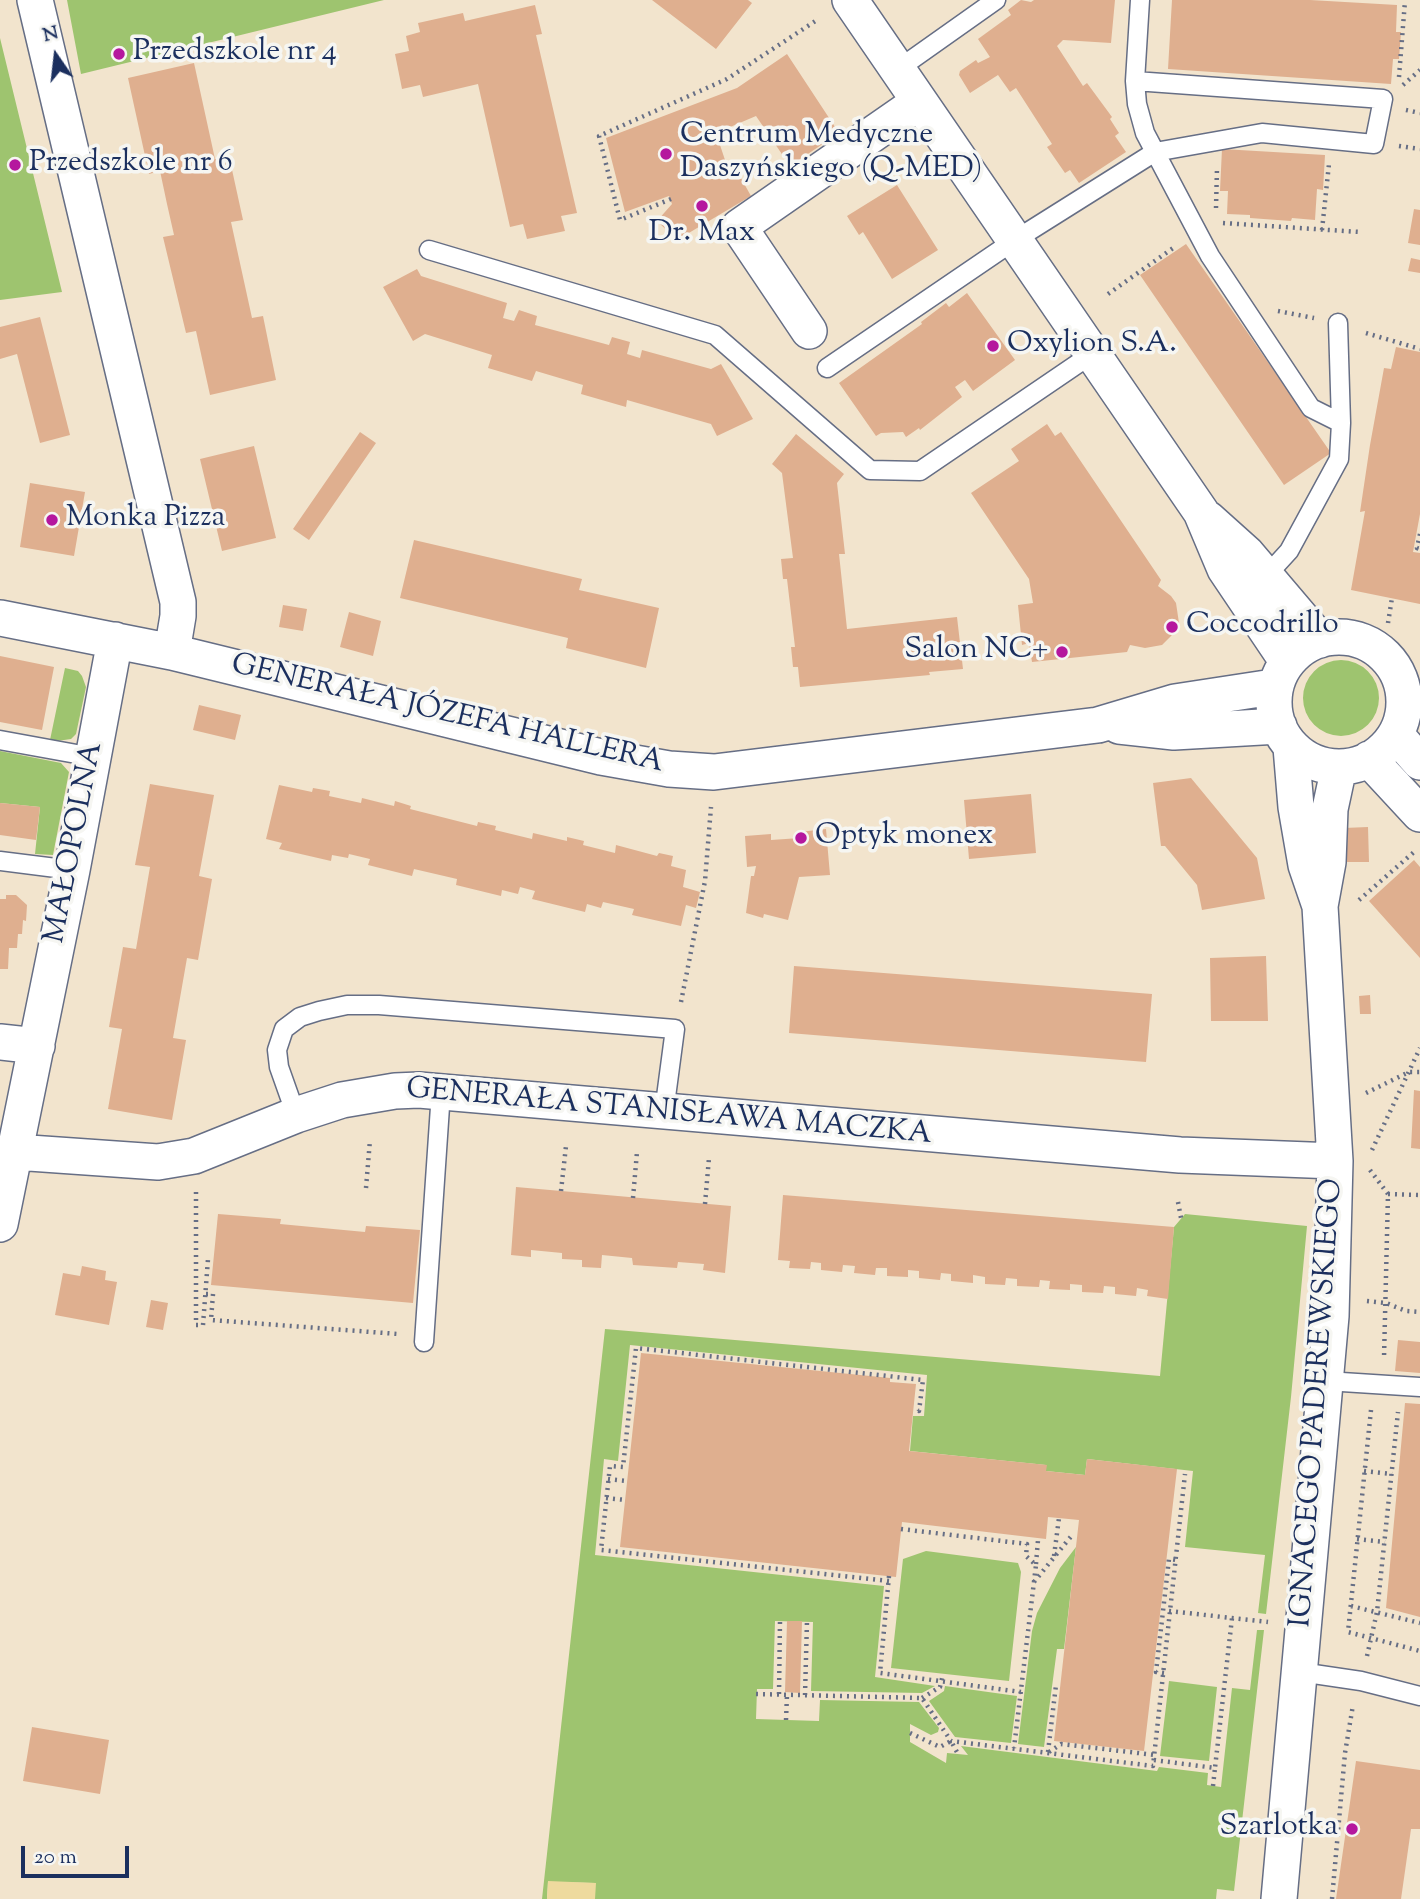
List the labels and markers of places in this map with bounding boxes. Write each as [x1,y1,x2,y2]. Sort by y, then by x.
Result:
place label: Przedszkole nr 4 [133,36,337,72]
marker: Przedszkole nr 4 [111,46,127,62]
place label: Centrum Medyczne Daszyńskiego (Q-MED) [680,119,982,190]
marker: Centrum Medyczne Daszyńskiego (Q-MED) [658,146,674,162]
place label: Przedszkole nr 6 [29,147,233,183]
marker: Przedszkole nr 6 [7,157,23,173]
marker: Dr. Max [694,198,710,214]
place label: Dr. Max [649,217,755,253]
place label: Oxylion S.A. [1007,328,1177,364]
marker: Oxylion S.A. [985,338,1001,354]
place label: Monka Pizza [66,502,225,538]
marker: Monka Pizza [44,512,60,528]
place label: Coccodrillo [1186,609,1339,645]
marker: Coccodrillo [1164,619,1180,635]
place label: Salon NC+ [904,634,1048,670]
marker: Salon NC+ [1054,644,1070,660]
place label: Optyk monex [815,820,993,856]
marker: Optyk monex [793,830,809,846]
place label: Szarlotka [1220,1811,1338,1847]
marker: Szarlotka [1344,1821,1360,1837]

